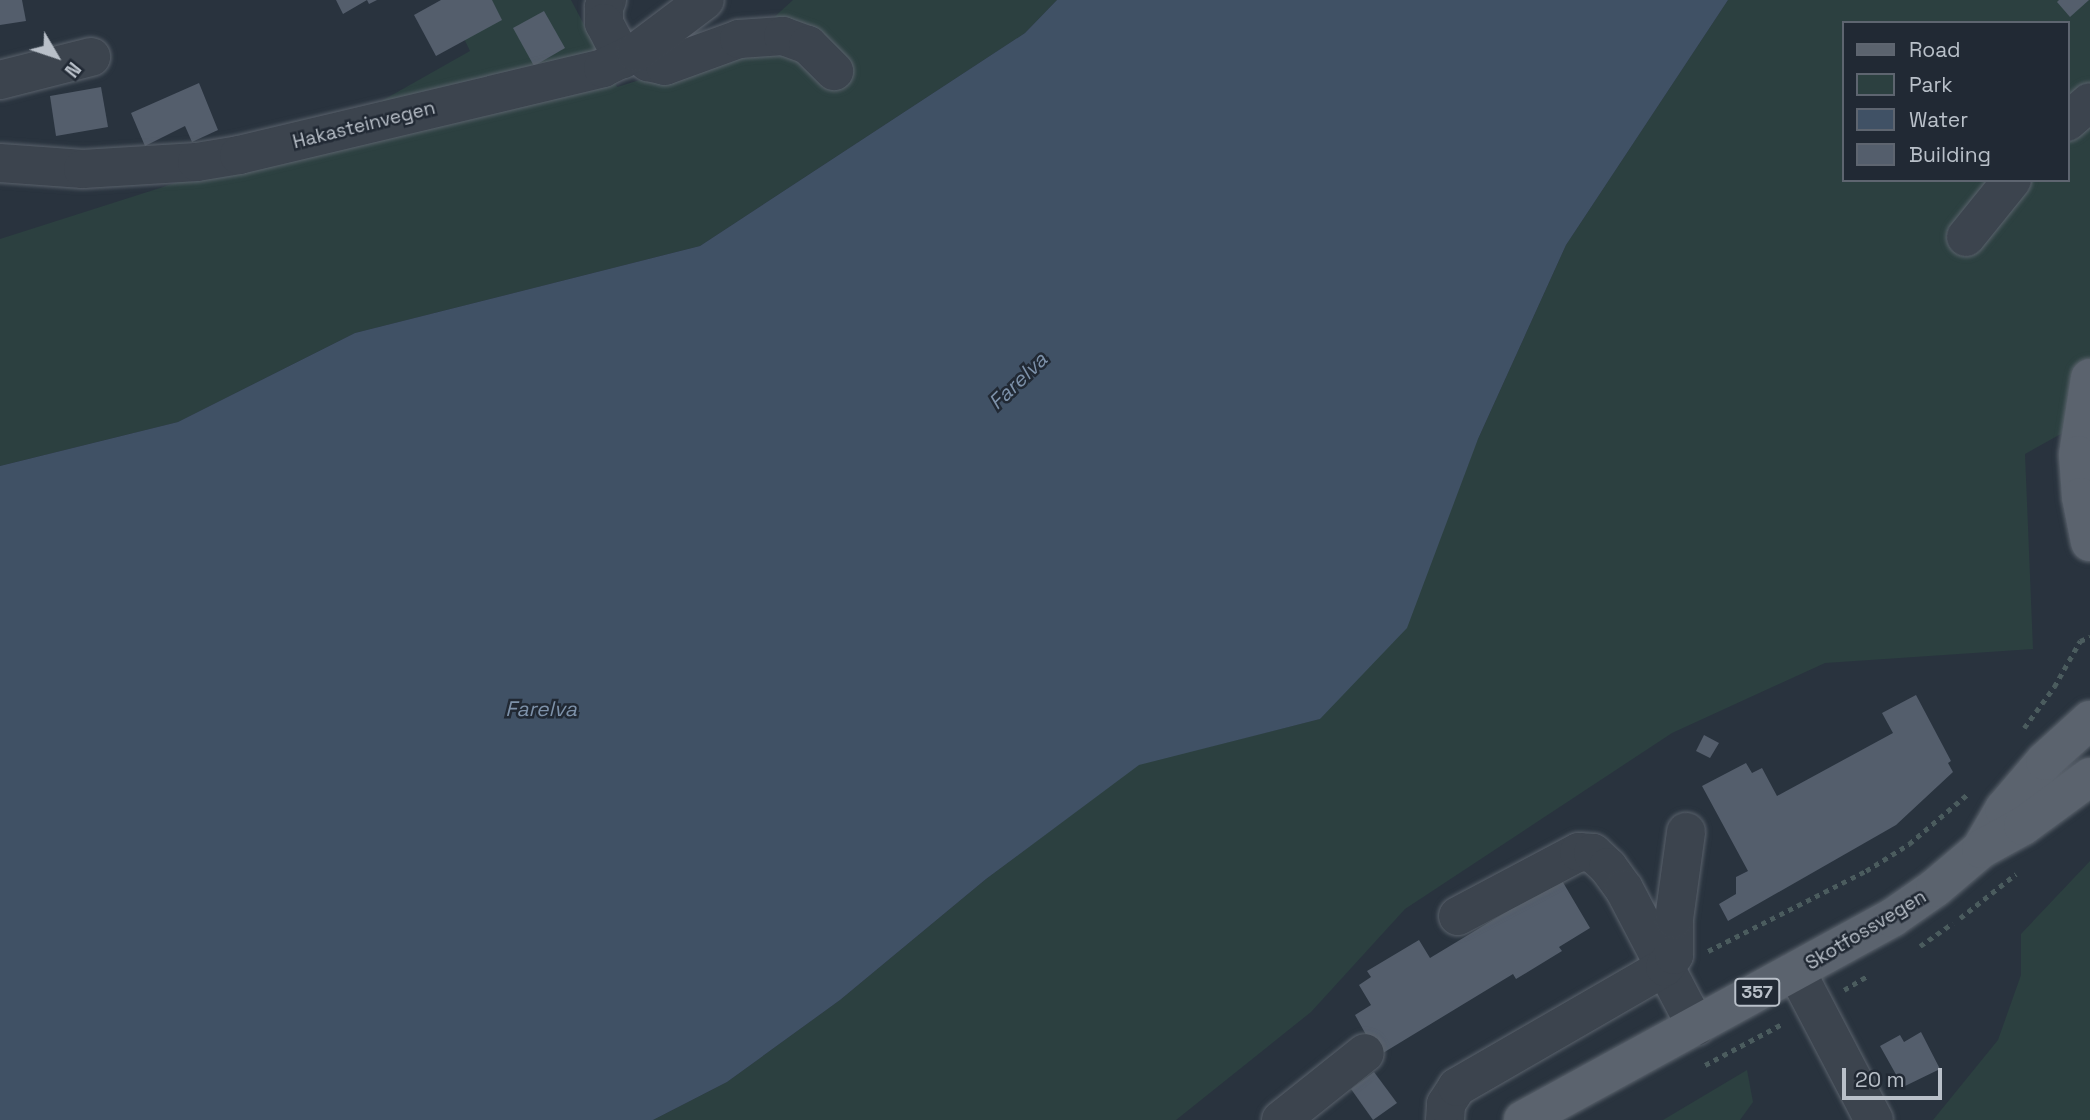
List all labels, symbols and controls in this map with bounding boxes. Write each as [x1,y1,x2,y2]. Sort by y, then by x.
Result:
north arrow [21,21,91,91]
legend [1842,21,2069,182]
text: Road [1909,36,1961,63]
text: N [59,57,86,82]
text: Park [1909,71,1953,98]
street label: Hakasteinvegen [290,96,438,154]
text: Water [1909,106,1968,133]
text: Building [1909,141,1991,168]
water label: Farelva [984,347,1052,415]
water label: Farelva [505,696,577,722]
street label: Skotfossvegen [1802,885,1930,975]
road number: 357 [1734,978,1780,1007]
scale bar [1845,1054,1945,1098]
text: 20 m [1855,1066,1905,1093]

